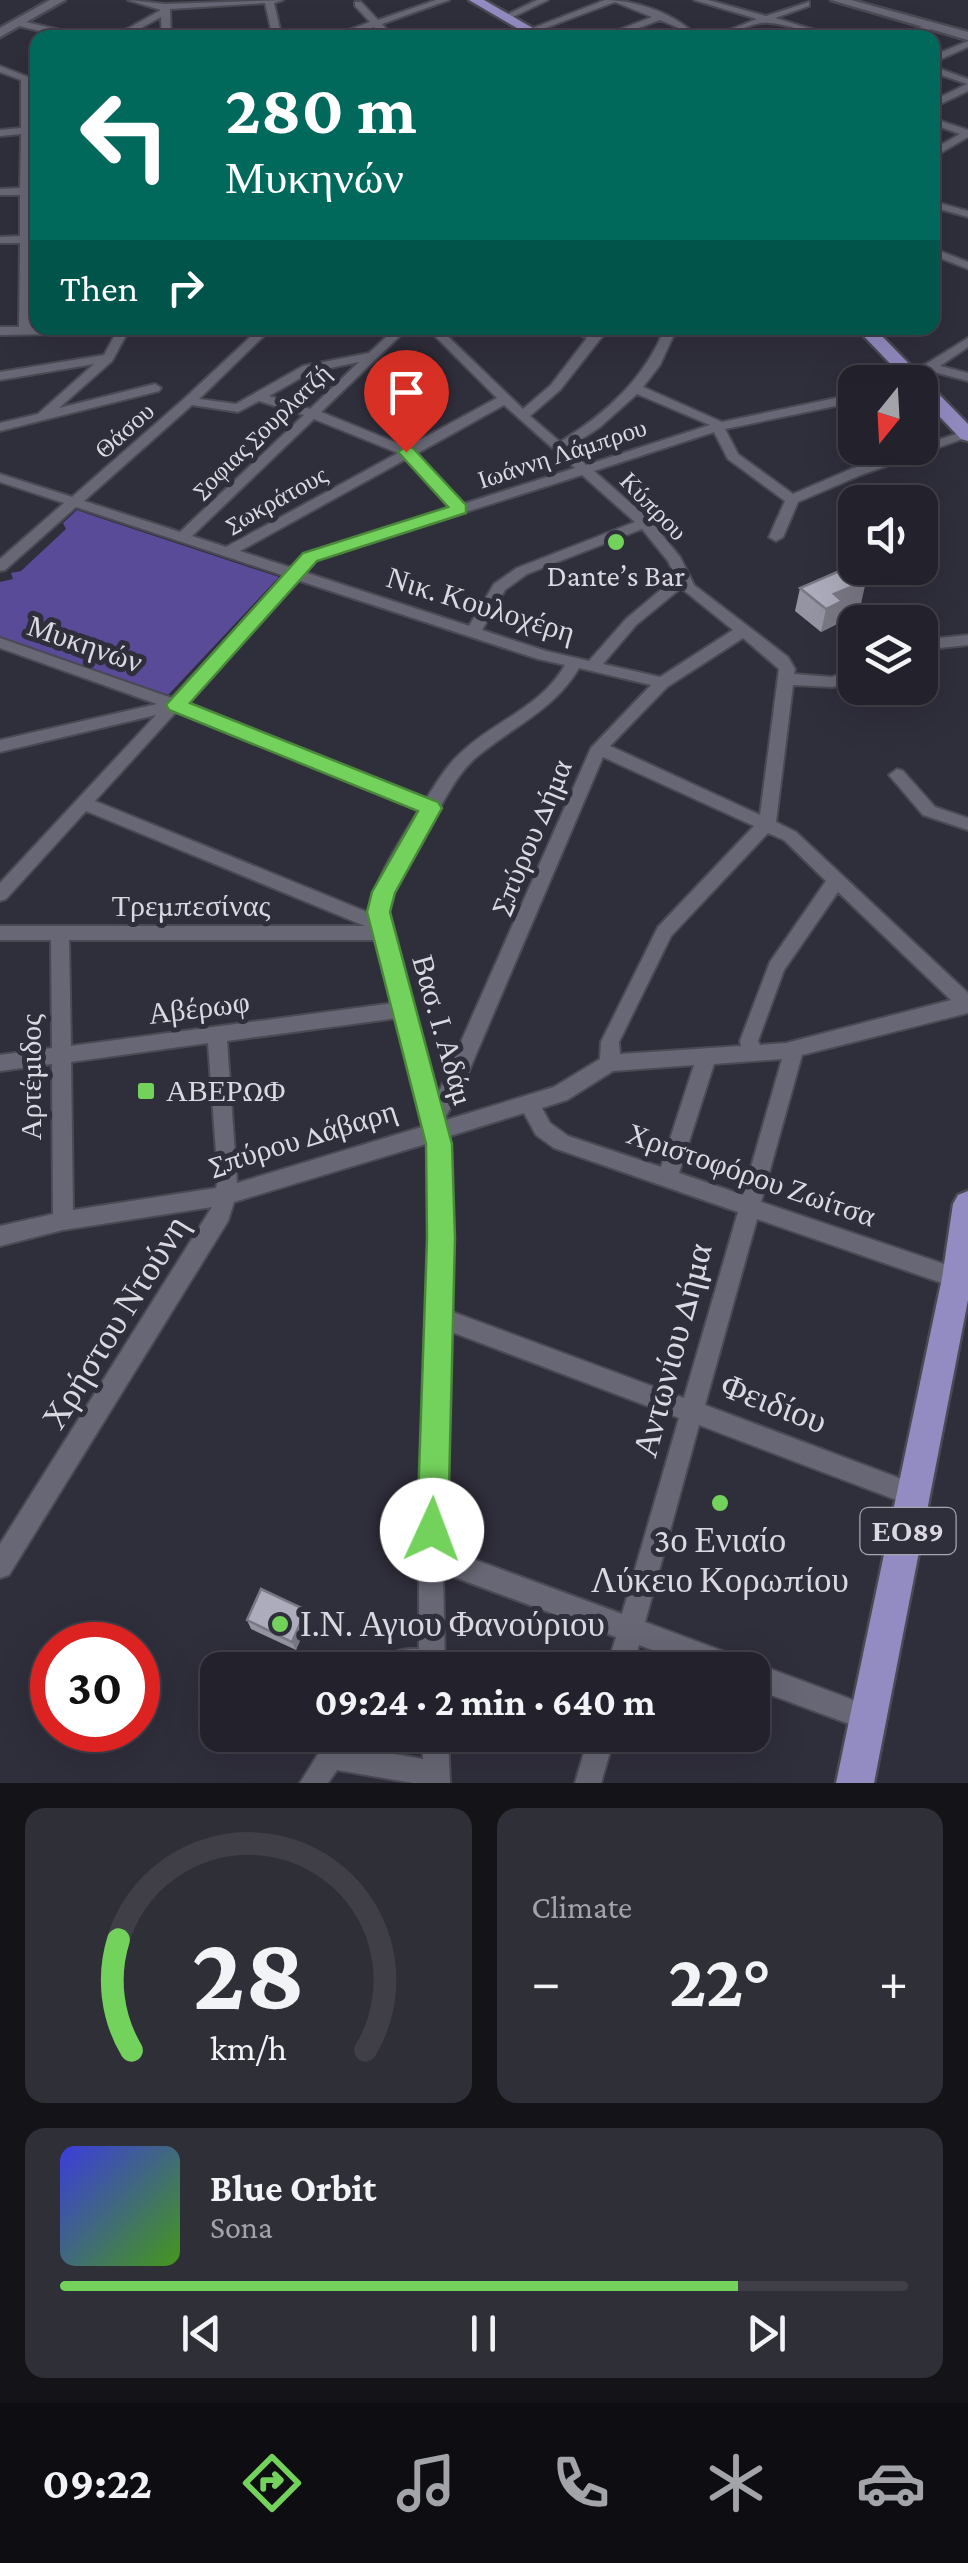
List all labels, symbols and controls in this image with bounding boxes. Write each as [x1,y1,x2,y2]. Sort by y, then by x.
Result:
icon: left [60,70,190,200]
text: 280 m [225,70,417,148]
text: Μυκηνών [225,153,404,203]
icon: right [158,260,213,315]
text: Then [60,267,138,309]
pin [364,350,449,453]
street label: Σοφιας Σουρλατζή [187,359,336,504]
icon: arrive [379,365,434,420]
north arrow [838,365,938,465]
map controls [838,365,938,705]
street label: Θάσου [89,397,159,464]
street label: Ιωάννη Λάμπρου [474,413,650,493]
street label: Σωκράτους [221,461,332,538]
street label: Κύπρου [615,467,692,546]
button: sound [838,485,938,585]
marker: Dante’s Bar [605,531,627,553]
place label: Dante’s Bar [547,559,686,592]
street label: Νικ. Κουλοχέρη [383,560,579,649]
button: layers [838,605,938,705]
street label: Μυκηνών [23,609,147,679]
street label: Σπύρου Δήμα [483,754,579,919]
street label: Τρεμπεσίνας [112,889,270,923]
street label: Βασ. Ι. Αδάμ [405,951,481,1109]
street label: Αβέρωφ [147,985,251,1030]
street label: Αρτέμιδος [14,1014,48,1140]
place label: ΑΒΕΡΩΦ [166,1074,285,1107]
marker: ΑΒΕΡΩΦ [135,1080,157,1102]
street label: Σπύρου Δάβαρη [205,1093,401,1182]
street label: Χριστοφόρου Ζωίτσα [622,1116,880,1233]
street label: Χρήστου Ντούνη [34,1209,197,1436]
street label: Αντωνίου Δήμα [625,1239,720,1461]
street label: Φειδίου [715,1365,832,1441]
position arrow [380,1478,484,1582]
marker: 3ο Ενιαίο Λύκειο Κορωπίου [709,1492,731,1514]
road number: ΕΟ89 [860,1508,956,1554]
place label: 3ο Ενιαίο Λύκειο Κορωπίου [591,1521,849,1600]
place label: Ι.Ν. Αγιου Φανούριου [300,1605,605,1644]
marker: Ι.Ν. Αγιου Φανούριου [269,1613,291,1635]
speed limit sign: 30 [30,1622,160,1752]
text: 09:24 · 2 min · 640 m [314,1681,656,1723]
text: Climate [532,1889,632,1925]
text: 28 [191,1915,305,2030]
text: 22° [668,1939,771,2022]
text: − [532,1951,561,2012]
text: + [879,1951,908,2012]
text: km/h [210,2028,287,2068]
text: Blue Orbit [210,2167,377,2209]
text: Sona [210,2209,273,2245]
icon: previous [174,2306,229,2361]
icon: pause [456,2306,511,2361]
icon: next [739,2306,794,2361]
icon: directions [237,2448,307,2518]
icon: music [391,2448,461,2518]
icon: phone [546,2448,616,2518]
icon: climate [701,2448,771,2518]
icon: car [856,2448,926,2518]
text: 09:22 [42,2458,152,2508]

